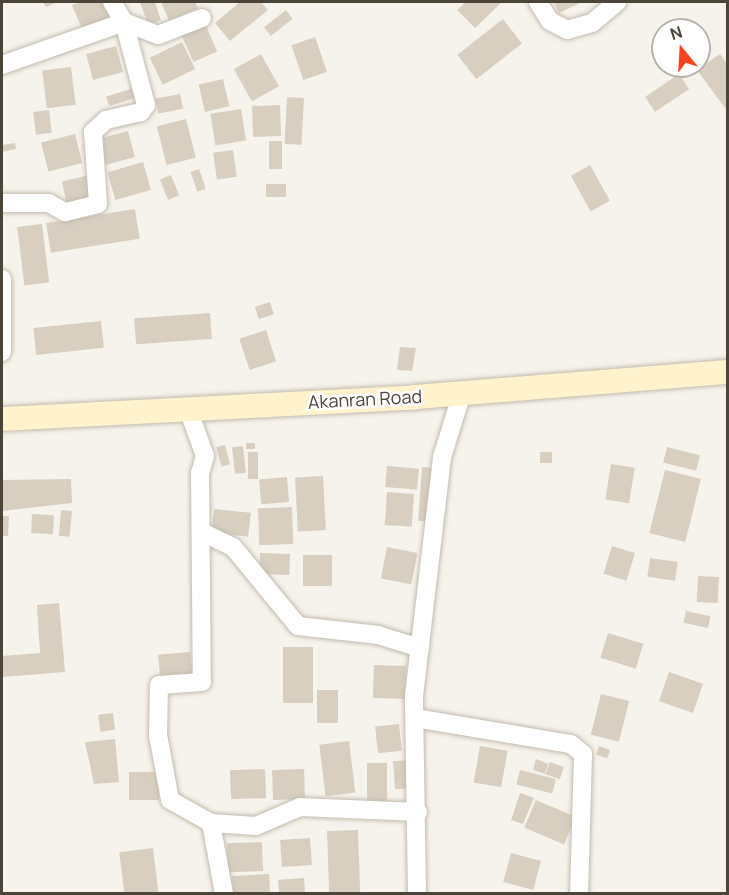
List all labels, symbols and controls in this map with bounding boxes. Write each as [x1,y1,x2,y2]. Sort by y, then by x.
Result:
north arrow [651,18,711,78]
text: N [667,21,685,45]
street label: Akanran Road [307,385,423,413]

